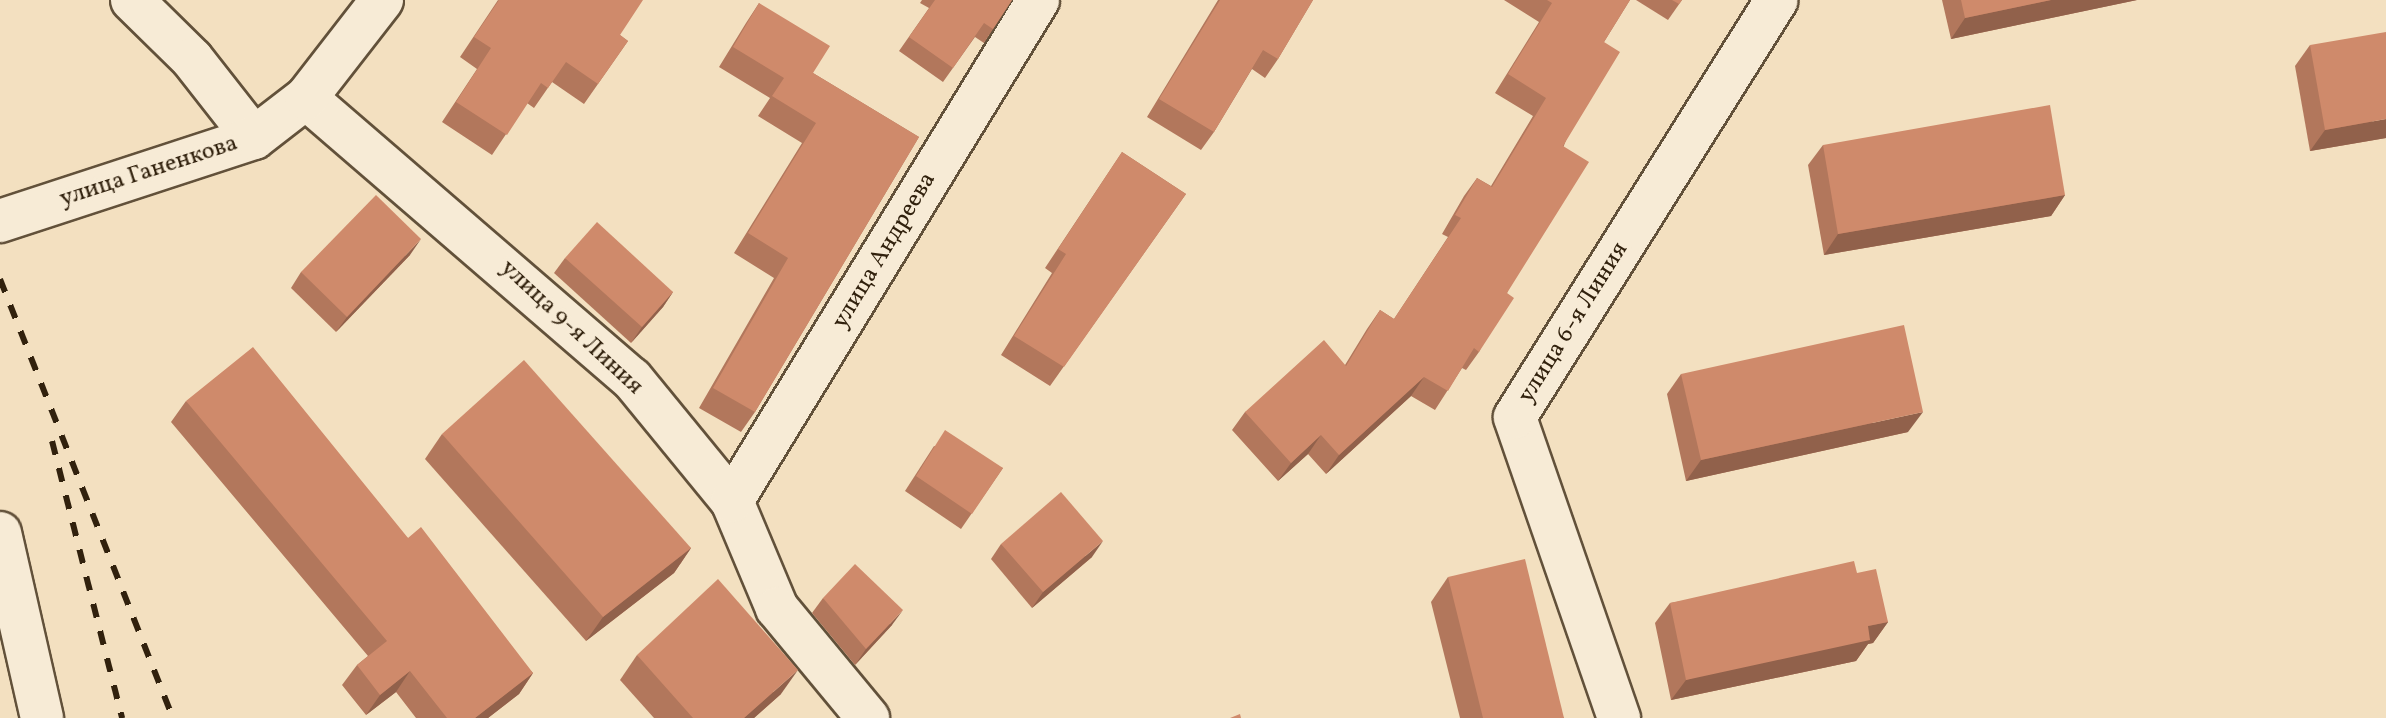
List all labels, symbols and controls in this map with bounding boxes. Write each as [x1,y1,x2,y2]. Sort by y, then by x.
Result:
street label: улица Ганенкова [56,130,242,214]
street label: улица Андреева [827,168,943,334]
street label: улица 6-я Линия [1513,237,1635,409]
street label: улица 9-я Линия [494,254,648,402]

